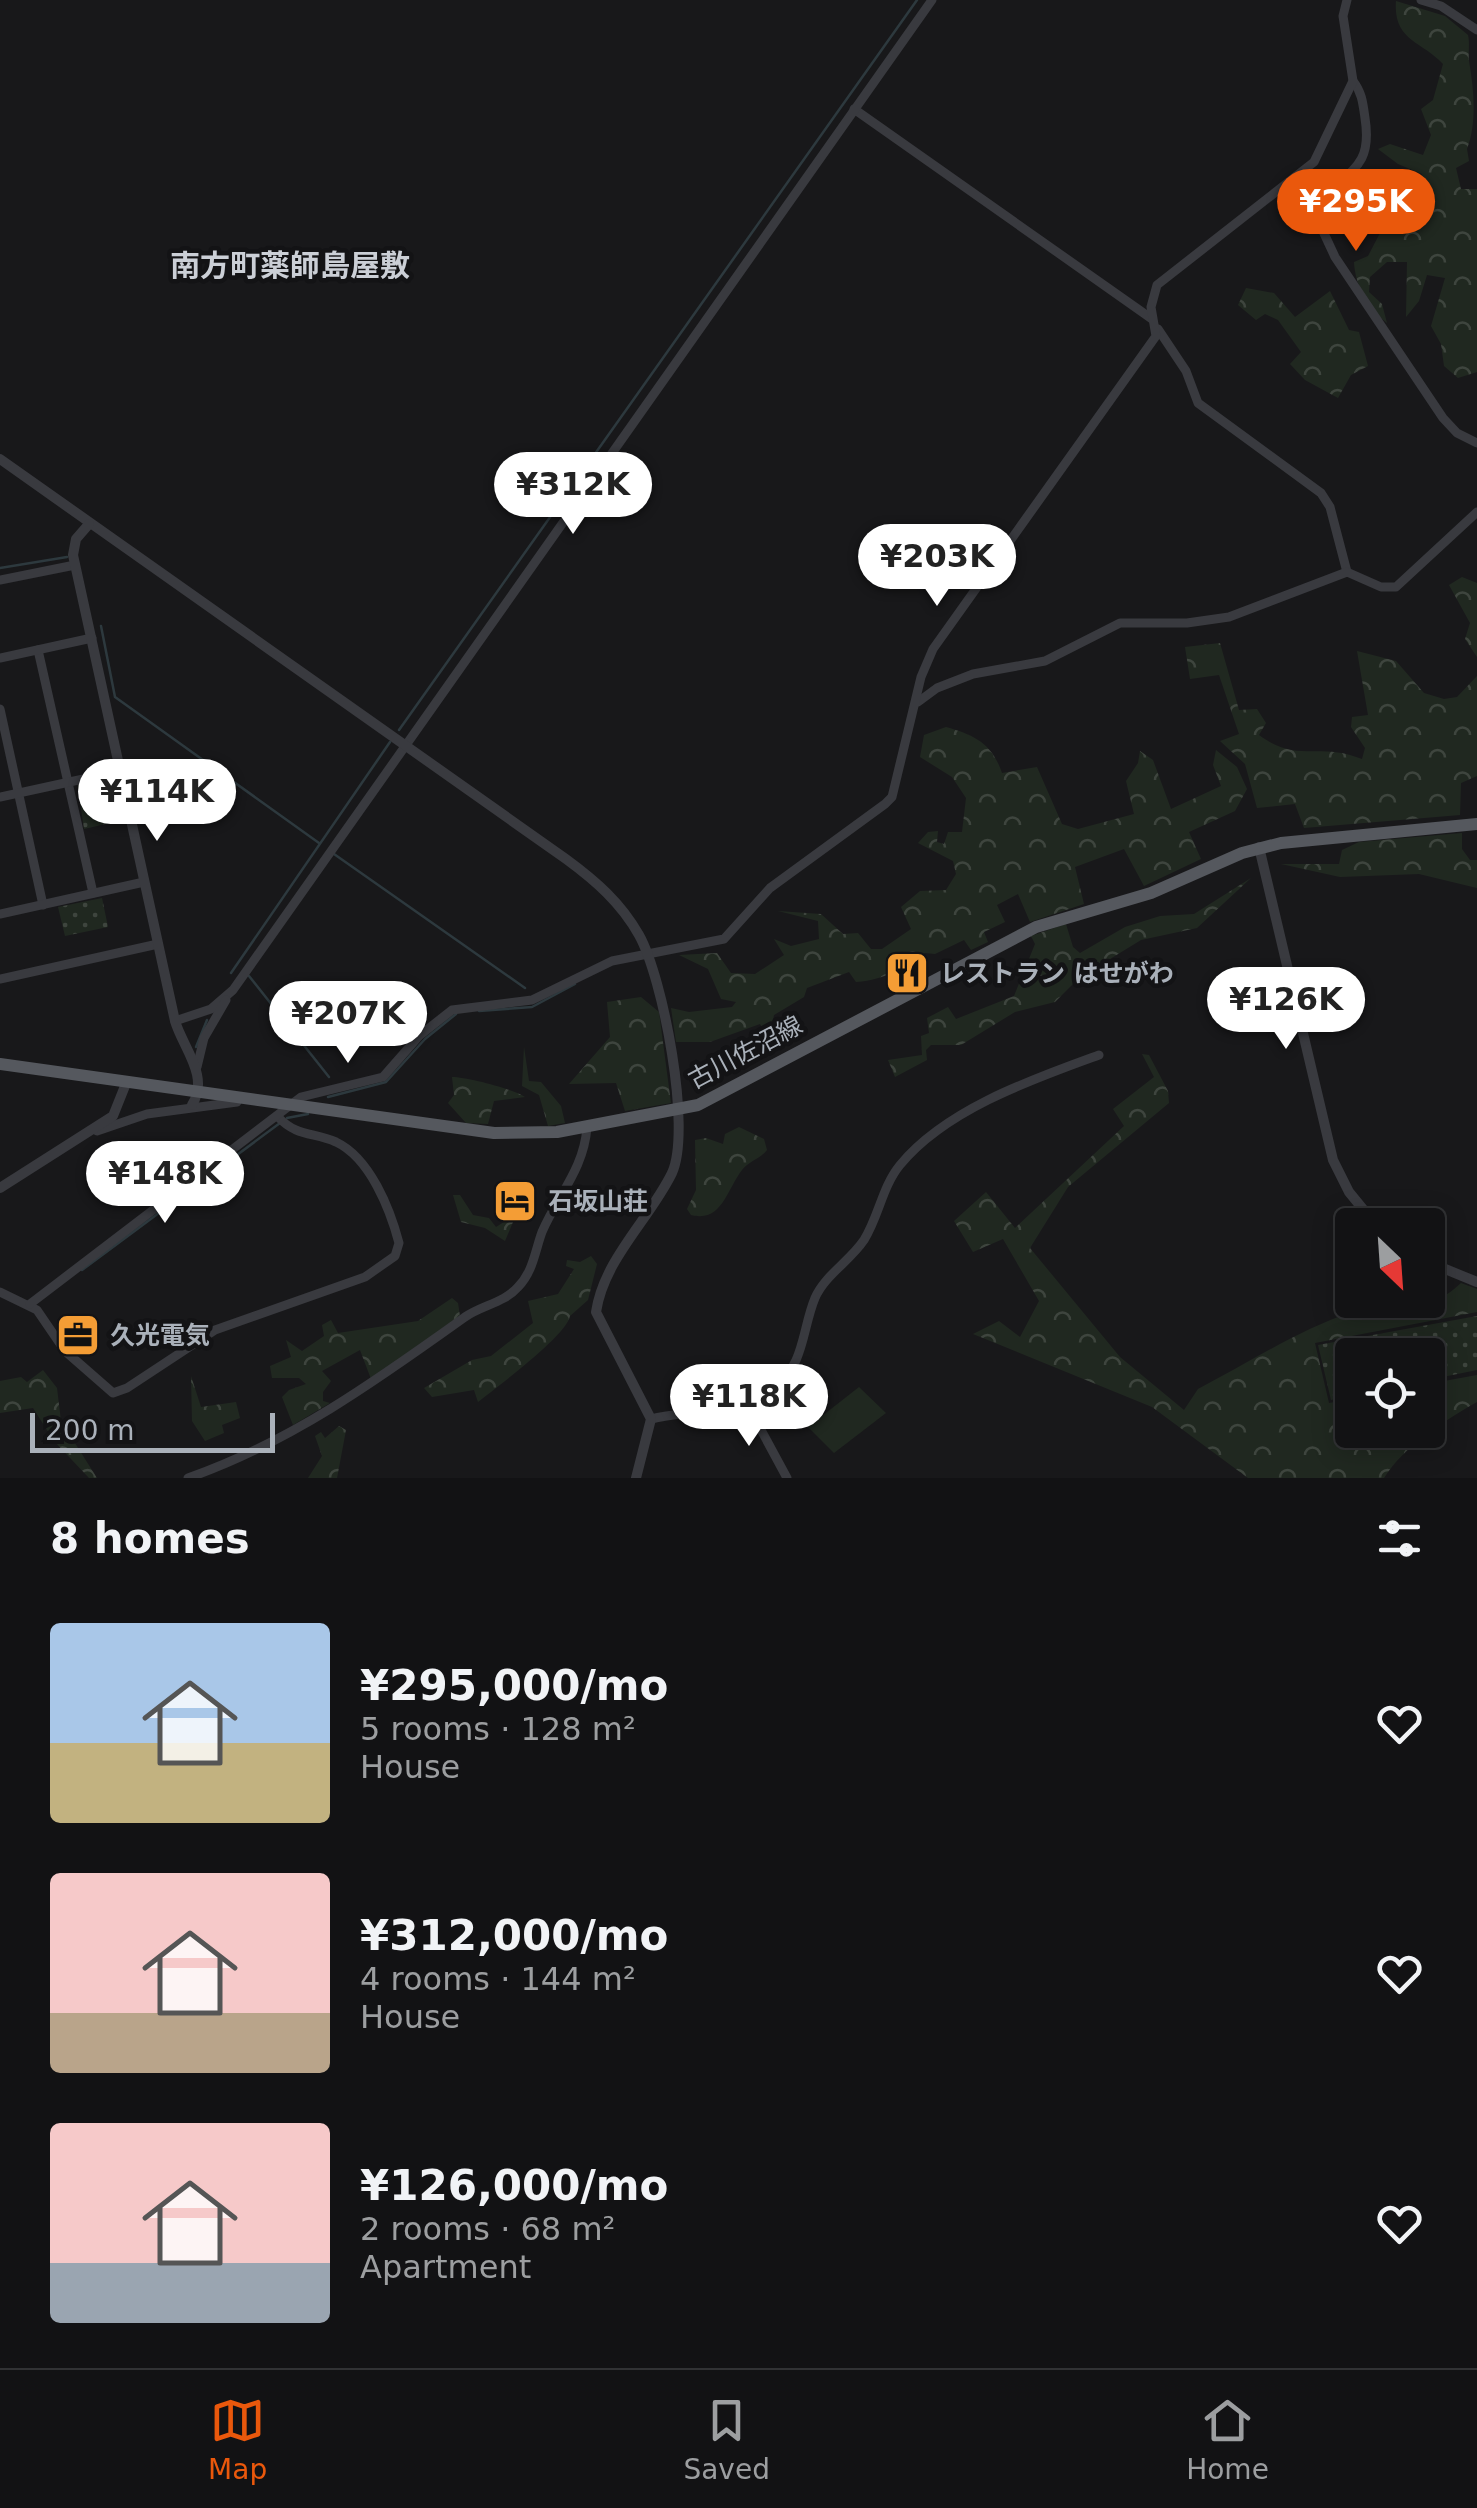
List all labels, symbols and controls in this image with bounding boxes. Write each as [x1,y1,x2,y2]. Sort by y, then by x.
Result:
pin: ¥295K [1286,169,1426,254]
text: ¥295K [1299,182,1413,220]
district label: 南方町薬師島屋敷 [170,248,410,283]
pin: ¥312K [503,452,643,537]
text: ¥312K [516,465,630,503]
pin: ¥203K [867,524,1007,609]
text: ¥203K [880,537,994,575]
pin: ¥114K [87,759,227,844]
text: ¥114K [100,772,214,810]
restaurant icon: レストラン はせがわ [884,950,930,996]
place label: レストラン はせがわ [940,959,1174,988]
pin: ¥126K [1216,967,1356,1052]
text: ¥126K [1229,980,1343,1018]
pin: ¥207K [278,981,418,1066]
text: ¥207K [291,994,405,1032]
street label: 古川佐沼線 [683,1010,807,1095]
pin: ¥148K [95,1141,235,1226]
text: ¥148K [108,1154,222,1192]
hotel icon: 石坂山荘 [492,1178,538,1224]
place label: 石坂山荘 [548,1187,648,1216]
north arrow [1335,1208,1445,1318]
map controls [1335,1208,1445,1448]
office icon: 久光電気 [55,1312,101,1358]
place label: 久光電気 [110,1321,210,1350]
button: locate [1335,1338,1445,1448]
pin: ¥118K [679,1364,819,1449]
text: ¥118K [692,1377,806,1415]
scale bar [30,1408,275,1452]
text: 200 m [45,1414,135,1447]
icon: filters [1372,1511,1427,1566]
text: 8 homes [50,1514,250,1563]
text: ¥295,000/mo [360,1661,668,1710]
icon: home [130,1663,250,1783]
icon: heart [1372,1696,1427,1751]
text: 5 rooms · 128 m² [360,1710,636,1748]
text: House [360,1748,460,1786]
text: ¥312,000/mo [360,1911,668,1960]
icon: home [130,1913,250,2033]
icon: heart [1372,1946,1427,2001]
text: 4 rooms · 144 m² [360,1960,636,1998]
text: House [360,1998,460,2036]
text: ¥126,000/mo [360,2161,668,2210]
icon: home [130,2163,250,2283]
icon: heart [1372,2196,1427,2251]
text: 2 rooms · 68 m² [360,2210,615,2248]
text: Apartment [360,2248,531,2286]
tab: Map [208,2393,267,2486]
tab: Saved [683,2393,770,2486]
tab: Home [1186,2393,1269,2486]

